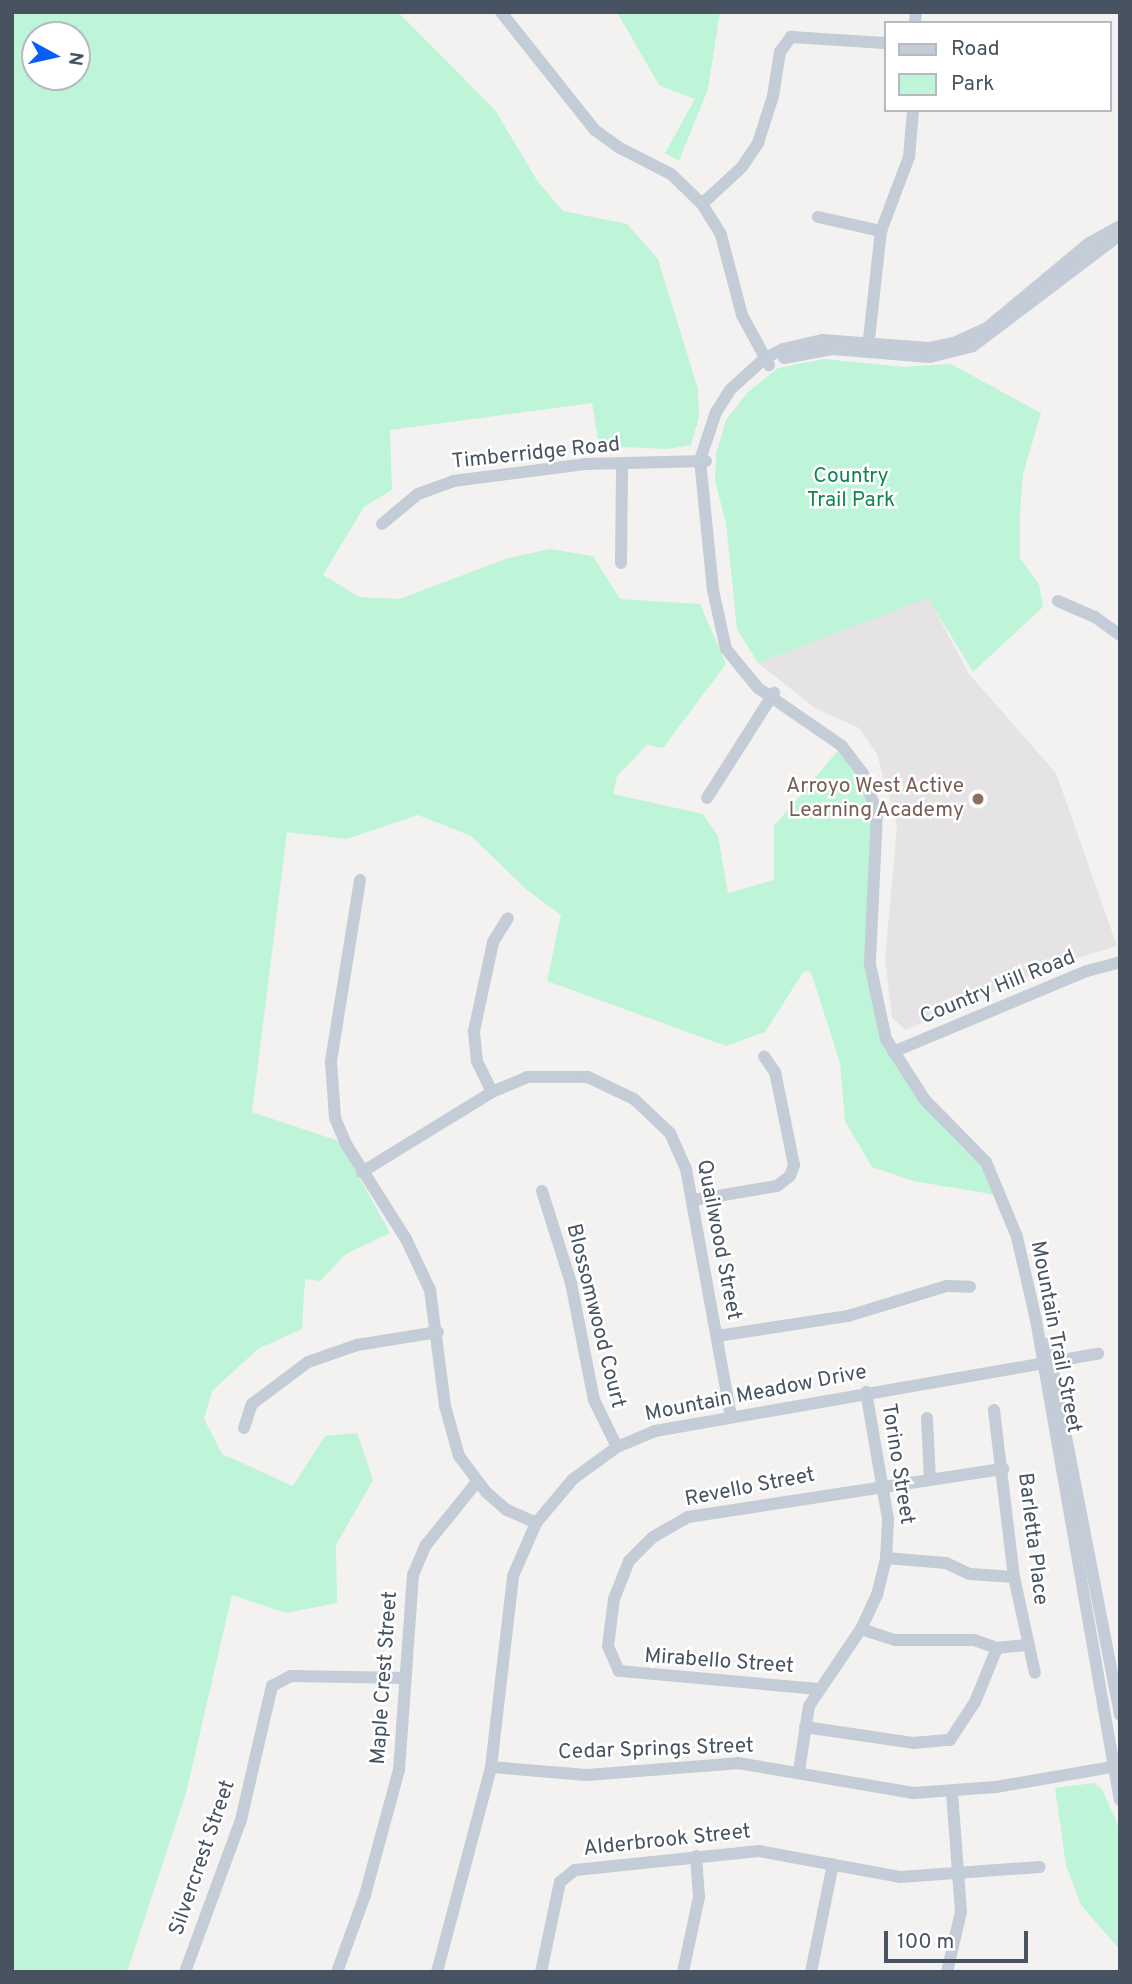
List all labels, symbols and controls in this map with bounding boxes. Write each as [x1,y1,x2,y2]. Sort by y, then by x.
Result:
north arrow [21,21,91,91]
legend [884,21,1111,112]
text: Road [951,36,1000,63]
text: N [62,50,88,67]
text: Park [951,71,994,98]
street label: Timberridge Road [451,433,621,475]
park label: Country Trail Park [807,464,895,514]
place label: Arroyo West Active Learning Academy [785,774,964,824]
marker: Arroyo West Active Learning Academy [970,791,986,807]
street label: Country Hill Road [917,945,1079,1031]
street label: Quailwood Street [690,1158,746,1322]
street label: Blossomwood Court [560,1221,630,1411]
street label: Mountain Trail Street [1024,1239,1086,1435]
street label: Mountain Meadow Drive [643,1360,869,1428]
street label: Torino Street [875,1402,919,1526]
street label: Revello Street [683,1463,817,1513]
street label: Barletta Place [1011,1471,1053,1607]
street label: Maple Crest Street [366,1590,404,1766]
street label: Mirabello Street [643,1644,795,1680]
street label: Cedar Springs Street [558,1734,754,1766]
street label: Silvercrest Street [165,1777,241,1939]
street label: Alderbrook Street [582,1820,752,1862]
scale bar [887,1918,1030,1962]
text: 100 m [897,1929,954,1956]

